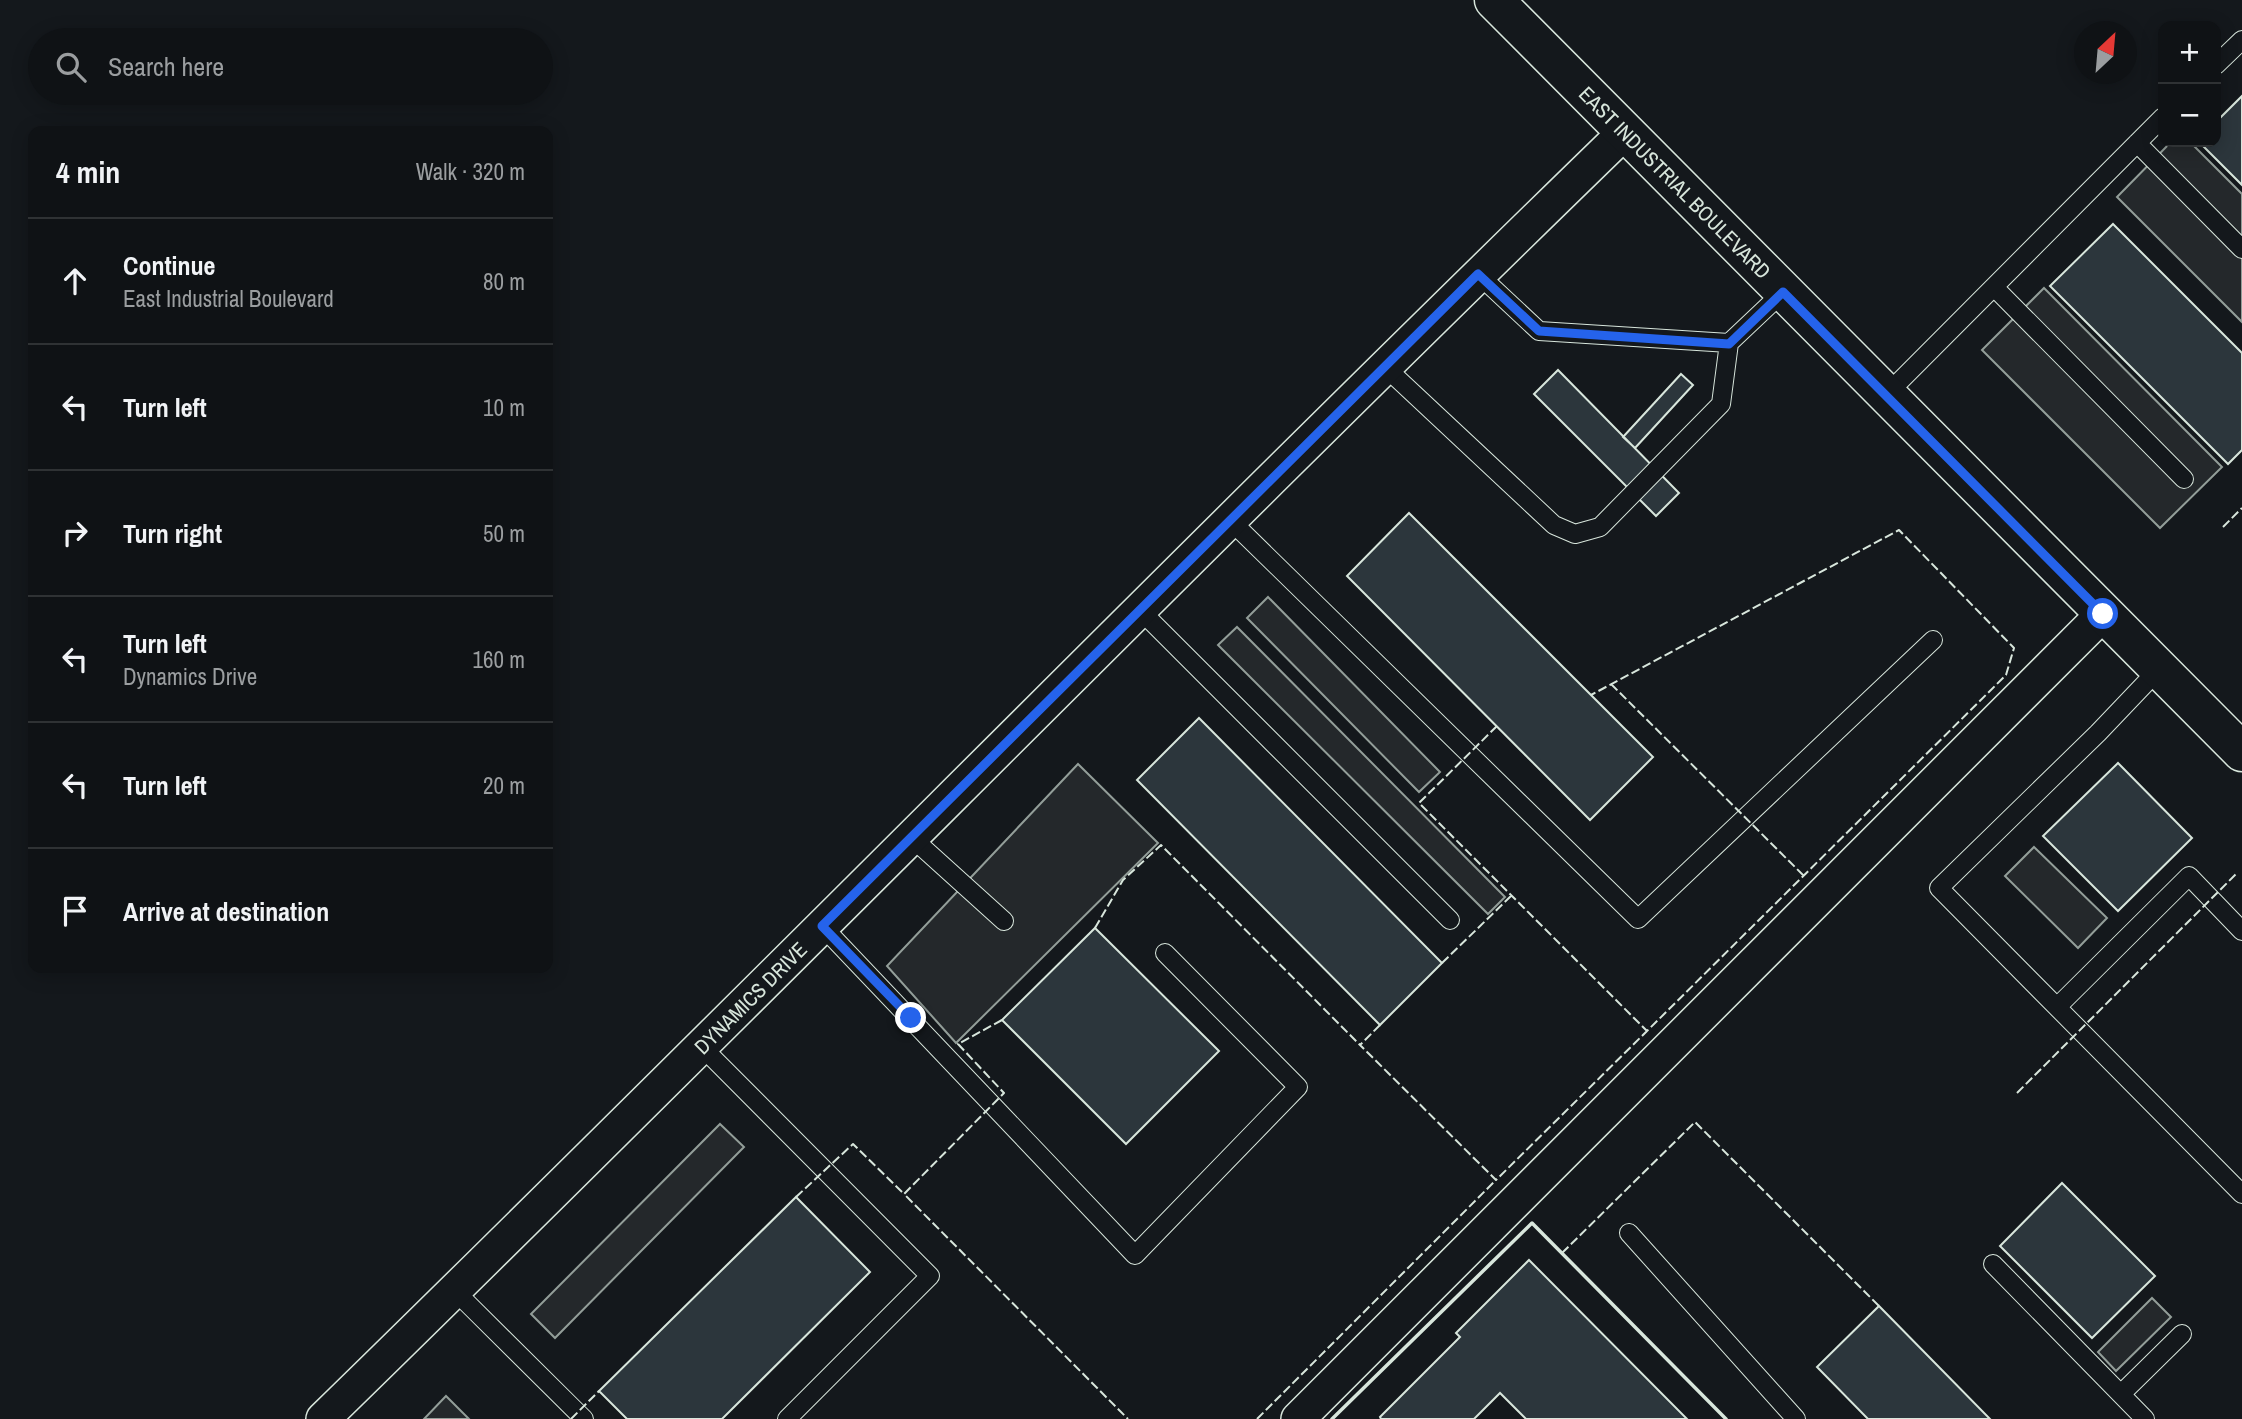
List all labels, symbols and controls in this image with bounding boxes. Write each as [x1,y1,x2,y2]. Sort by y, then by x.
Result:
north arrow [2074,21,2137,84]
map controls [2158,21,2221,147]
button: + [2158,21,2221,84]
search box [28,28,553,105]
icon: search [52,48,90,86]
text: Search here [108,49,224,84]
street label: EAST INDUSTRIAL BOULEVARD [1573,79,1778,285]
button: − [2158,84,2221,147]
text: 4 min [56,152,120,192]
text: Walk · 320 m [416,156,525,187]
text: Continue [123,248,215,283]
icon: ahead [56,262,94,300]
text: 80 m [483,266,525,297]
text: East Industrial Boulevard [123,283,334,314]
icon: left [56,388,94,426]
text: Turn left [123,390,207,425]
text: 10 m [483,392,525,423]
icon: right [56,514,94,552]
text: Turn right [123,516,222,551]
text: 50 m [483,518,525,549]
route start [2087,598,2118,629]
text: Turn left [123,626,207,661]
icon: left [56,640,94,678]
text: 160 m [473,644,525,675]
text: Dynamics Drive [123,661,257,692]
icon: left [56,766,94,804]
text: Turn left [123,768,207,803]
text: 20 m [483,770,525,801]
icon: arrive [56,892,94,930]
text: Arrive at destination [123,894,329,929]
street label: DYNAMICS DRIVE [687,935,813,1060]
route end [895,1002,926,1033]

